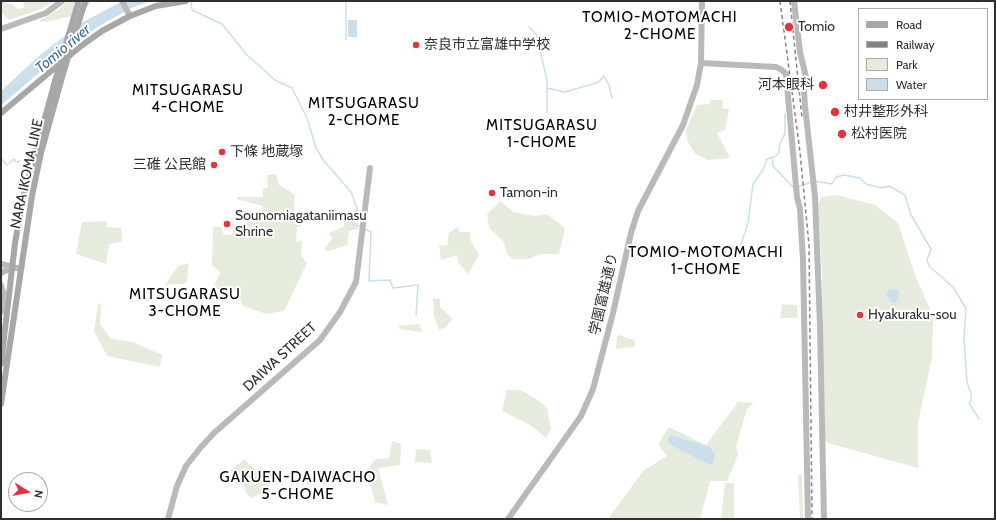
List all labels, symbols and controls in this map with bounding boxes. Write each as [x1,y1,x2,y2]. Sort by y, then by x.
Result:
legend [858,8,988,100]
district label: TOMIO-MOTOMACHI 2-CHOME [582,9,738,44]
text: Road [896,17,922,32]
place label: Tomio [798,19,835,35]
water label: Tomio river [32,21,94,77]
marker: Tomio [783,21,795,33]
place label: 奈良市立富雄中学校 [424,37,550,53]
text: Railway [896,37,934,52]
marker: 奈良市立富雄中学校 [411,40,421,50]
text: Park [896,57,918,72]
place label: 河本眼科 [758,77,814,93]
text: Water [896,77,926,92]
marker: 河本眼科 [817,79,829,91]
district label: MITSUGARASU 4-CHOME [132,82,244,117]
district label: MITSUGARASU 2-CHOME [308,95,420,130]
place label: 村井整形外科 [844,104,928,120]
marker: 村井整形外科 [829,106,841,118]
district label: MITSUGARASU 1-CHOME [486,117,598,152]
street label: NARA IKOMA LINE [7,118,47,230]
place label: 松村医院 [851,126,907,142]
marker: 松村医院 [836,128,848,140]
place label: 下條 地蔵塚 [230,144,303,160]
marker: 下條 地蔵塚 [217,147,227,157]
place label: 三碓 公民館 [133,157,206,173]
marker: 三碓 公民館 [209,160,219,170]
place label: Tamon-in [500,185,558,201]
marker: Tamon-in [487,188,497,198]
place label: Sounomiagataniimasu Shrine [235,208,367,240]
marker: Sounomiagataniimasu Shrine [222,219,232,229]
district label: TOMIO-MOTOMACHI 1-CHOME [628,244,784,279]
street label: 学園富雄通り [586,251,622,337]
district label: MITSUGARASU 3-CHOME [129,286,241,321]
place label: Hyakuraku-sou [868,307,956,323]
marker: Hyakuraku-sou [855,310,865,320]
street label: DAIWA STREET [240,319,320,395]
district label: GAKUEN-DAIWACHO 5-CHOME [220,469,376,504]
north arrow [8,472,48,512]
text: N [31,489,46,499]

